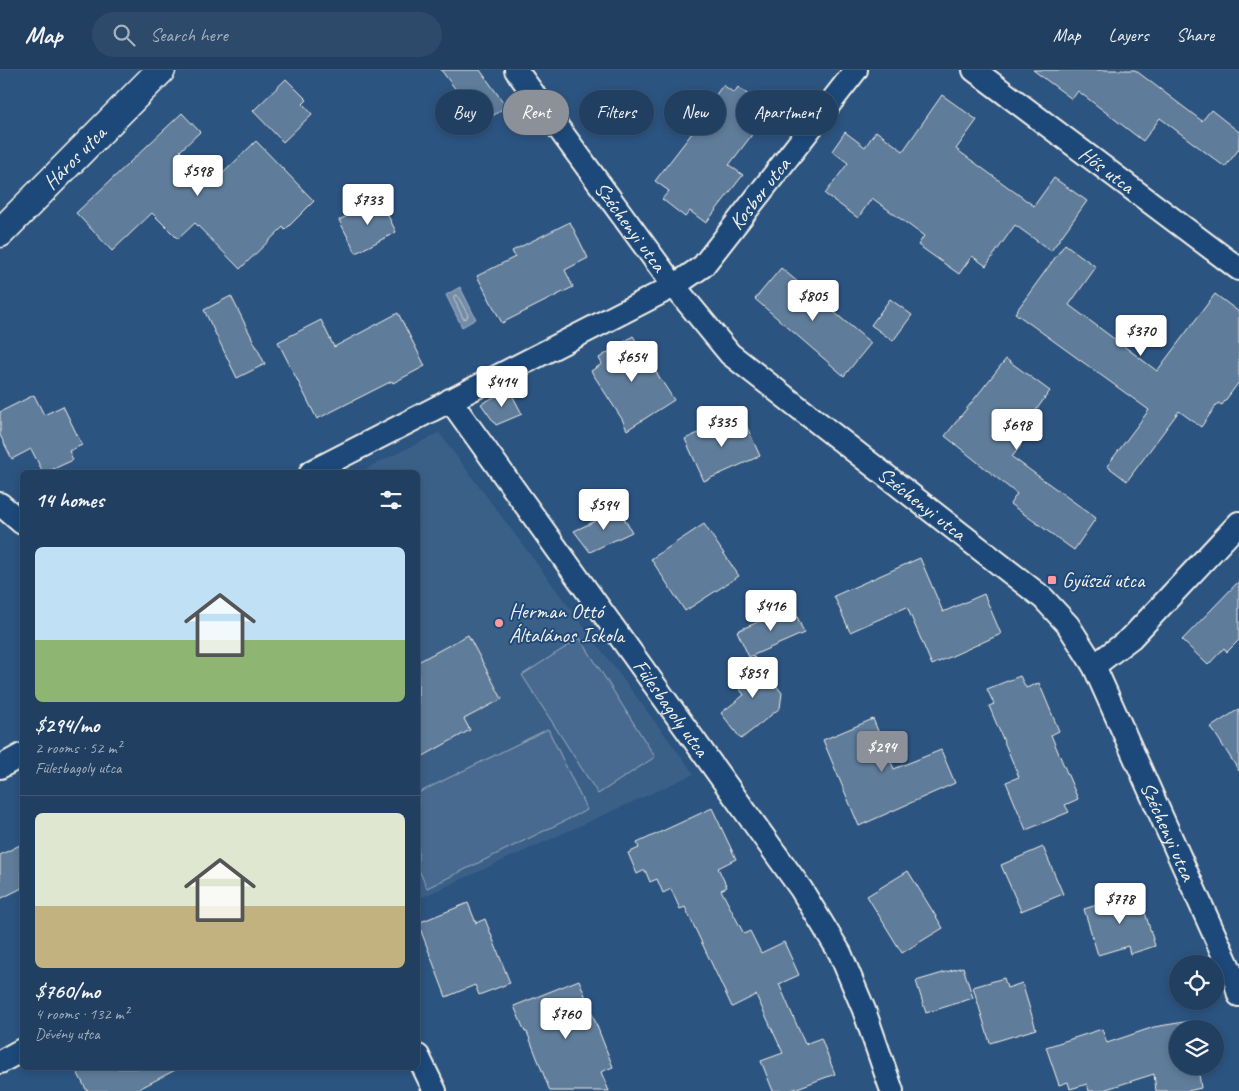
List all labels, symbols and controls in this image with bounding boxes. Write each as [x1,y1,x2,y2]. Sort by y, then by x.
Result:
search box [92,12,442,57]
text: Map [25,20,62,50]
icon: search [110,21,138,49]
text: Search here [150,23,228,47]
text: Map [1053,24,1081,46]
text: Layers [1109,24,1148,46]
text: Share [1176,24,1214,46]
chip: Buy [435,90,493,135]
chip: Rent [503,90,569,135]
chip: Filters [579,90,654,135]
chip: New [664,90,726,135]
chip: Apartment [736,90,838,135]
street label: Háros utca [37,119,113,195]
street label: Hős utca [1074,141,1141,200]
street label: Kosbor utca [723,151,797,235]
pin: $598 [168,154,228,197]
text: $598 [184,161,212,181]
street label: Széchenyi utca [589,176,673,278]
pin: $733 [338,184,398,226]
text: $733 [354,190,382,210]
pin: $805 [783,280,843,322]
text: $805 [799,286,827,306]
pin: $370 [1111,314,1171,357]
text: $370 [1127,321,1155,341]
pin: $654 [602,340,662,383]
text: $654 [618,347,646,367]
pin: $414 [472,366,532,408]
text: $414 [488,372,516,392]
pin: $335 [692,406,752,448]
pin: $698 [987,408,1047,451]
text: $335 [708,412,736,432]
text: $698 [1003,415,1031,435]
street label: Széchenyi utca [872,461,973,547]
icon: filters [377,486,405,514]
text: 14 homes [35,487,104,513]
pin: $594 [574,488,634,531]
text: $594 [590,495,618,515]
place label: Gyűszű utca [1062,567,1146,593]
marker: Gyűszű utca [1046,574,1058,586]
icon: home [175,580,265,670]
pin: $416 [741,590,801,632]
text: $416 [756,596,786,616]
place label: Herman Ottó Általános Iskola [509,598,626,648]
marker: Herman Ottó Általános Iskola [493,617,505,629]
street label: Fülesbagoly utca [627,654,716,763]
pin: $859 [723,656,783,699]
text: $859 [739,663,767,683]
text: $294/mo [35,712,99,738]
pin: $294 [852,730,912,773]
text: $294 [868,737,896,757]
text: 2 rooms · 52 m² [35,738,121,758]
text: Fülesbagoly utca [35,758,122,778]
street label: Széchenyi utca [1135,778,1202,886]
icon: home [175,845,265,935]
pin: $778 [1090,882,1150,925]
text: $778 [1106,889,1134,909]
map controls [1169,955,1224,1075]
button: locate [1169,955,1224,1010]
text: $760/mo [35,978,100,1004]
pin: $760 [536,998,596,1040]
text: 4 rooms · 132 m² [35,1004,129,1024]
text: $760 [551,1004,581,1024]
button: layers [1169,1020,1224,1075]
text: Dévény utca [35,1024,100,1044]

